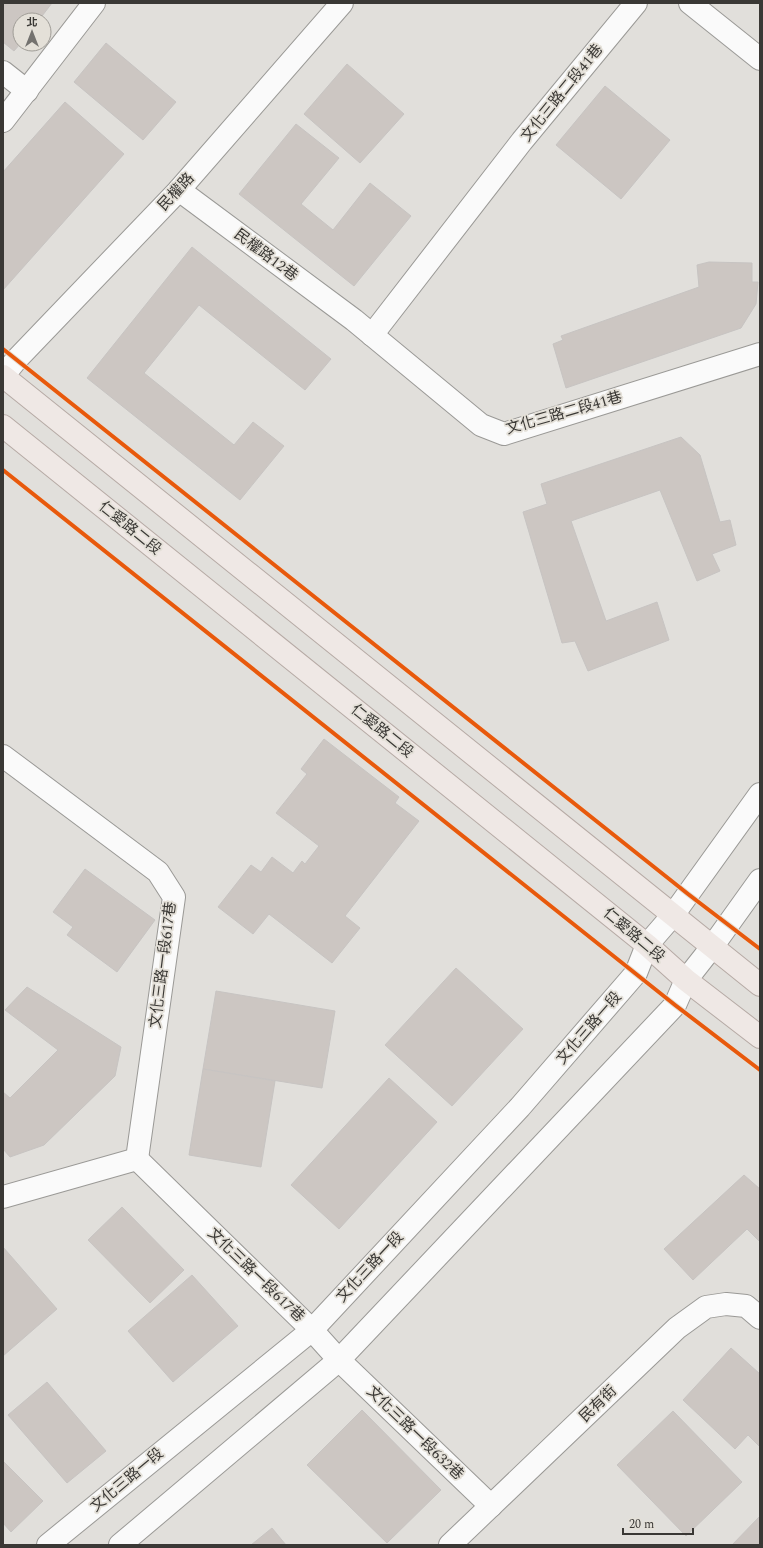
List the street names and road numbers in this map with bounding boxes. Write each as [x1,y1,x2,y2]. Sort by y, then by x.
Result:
street label: 文化三路二段41巷 [515,39,609,147]
street label: 民權路 [152,168,200,216]
street label: 民權路12巷 [229,223,303,287]
street label: 文化三路二段41巷 [503,385,625,441]
street label: 仁愛路二段 [94,495,166,561]
street label: 仁愛路二段 [346,698,418,764]
street label: 文化三路一段617巷 [144,900,182,1030]
street label: 仁愛路二段 [598,902,670,968]
street label: 文化三路一段 [551,986,627,1070]
street label: 文化三路一段617巷 [202,1222,310,1328]
street label: 文化三路一段 [331,1226,409,1308]
street label: 文化三路一段632巷 [361,1380,469,1486]
street label: 民有街 [574,1380,622,1428]
street label: 文化三路一段 [85,1442,169,1518]

